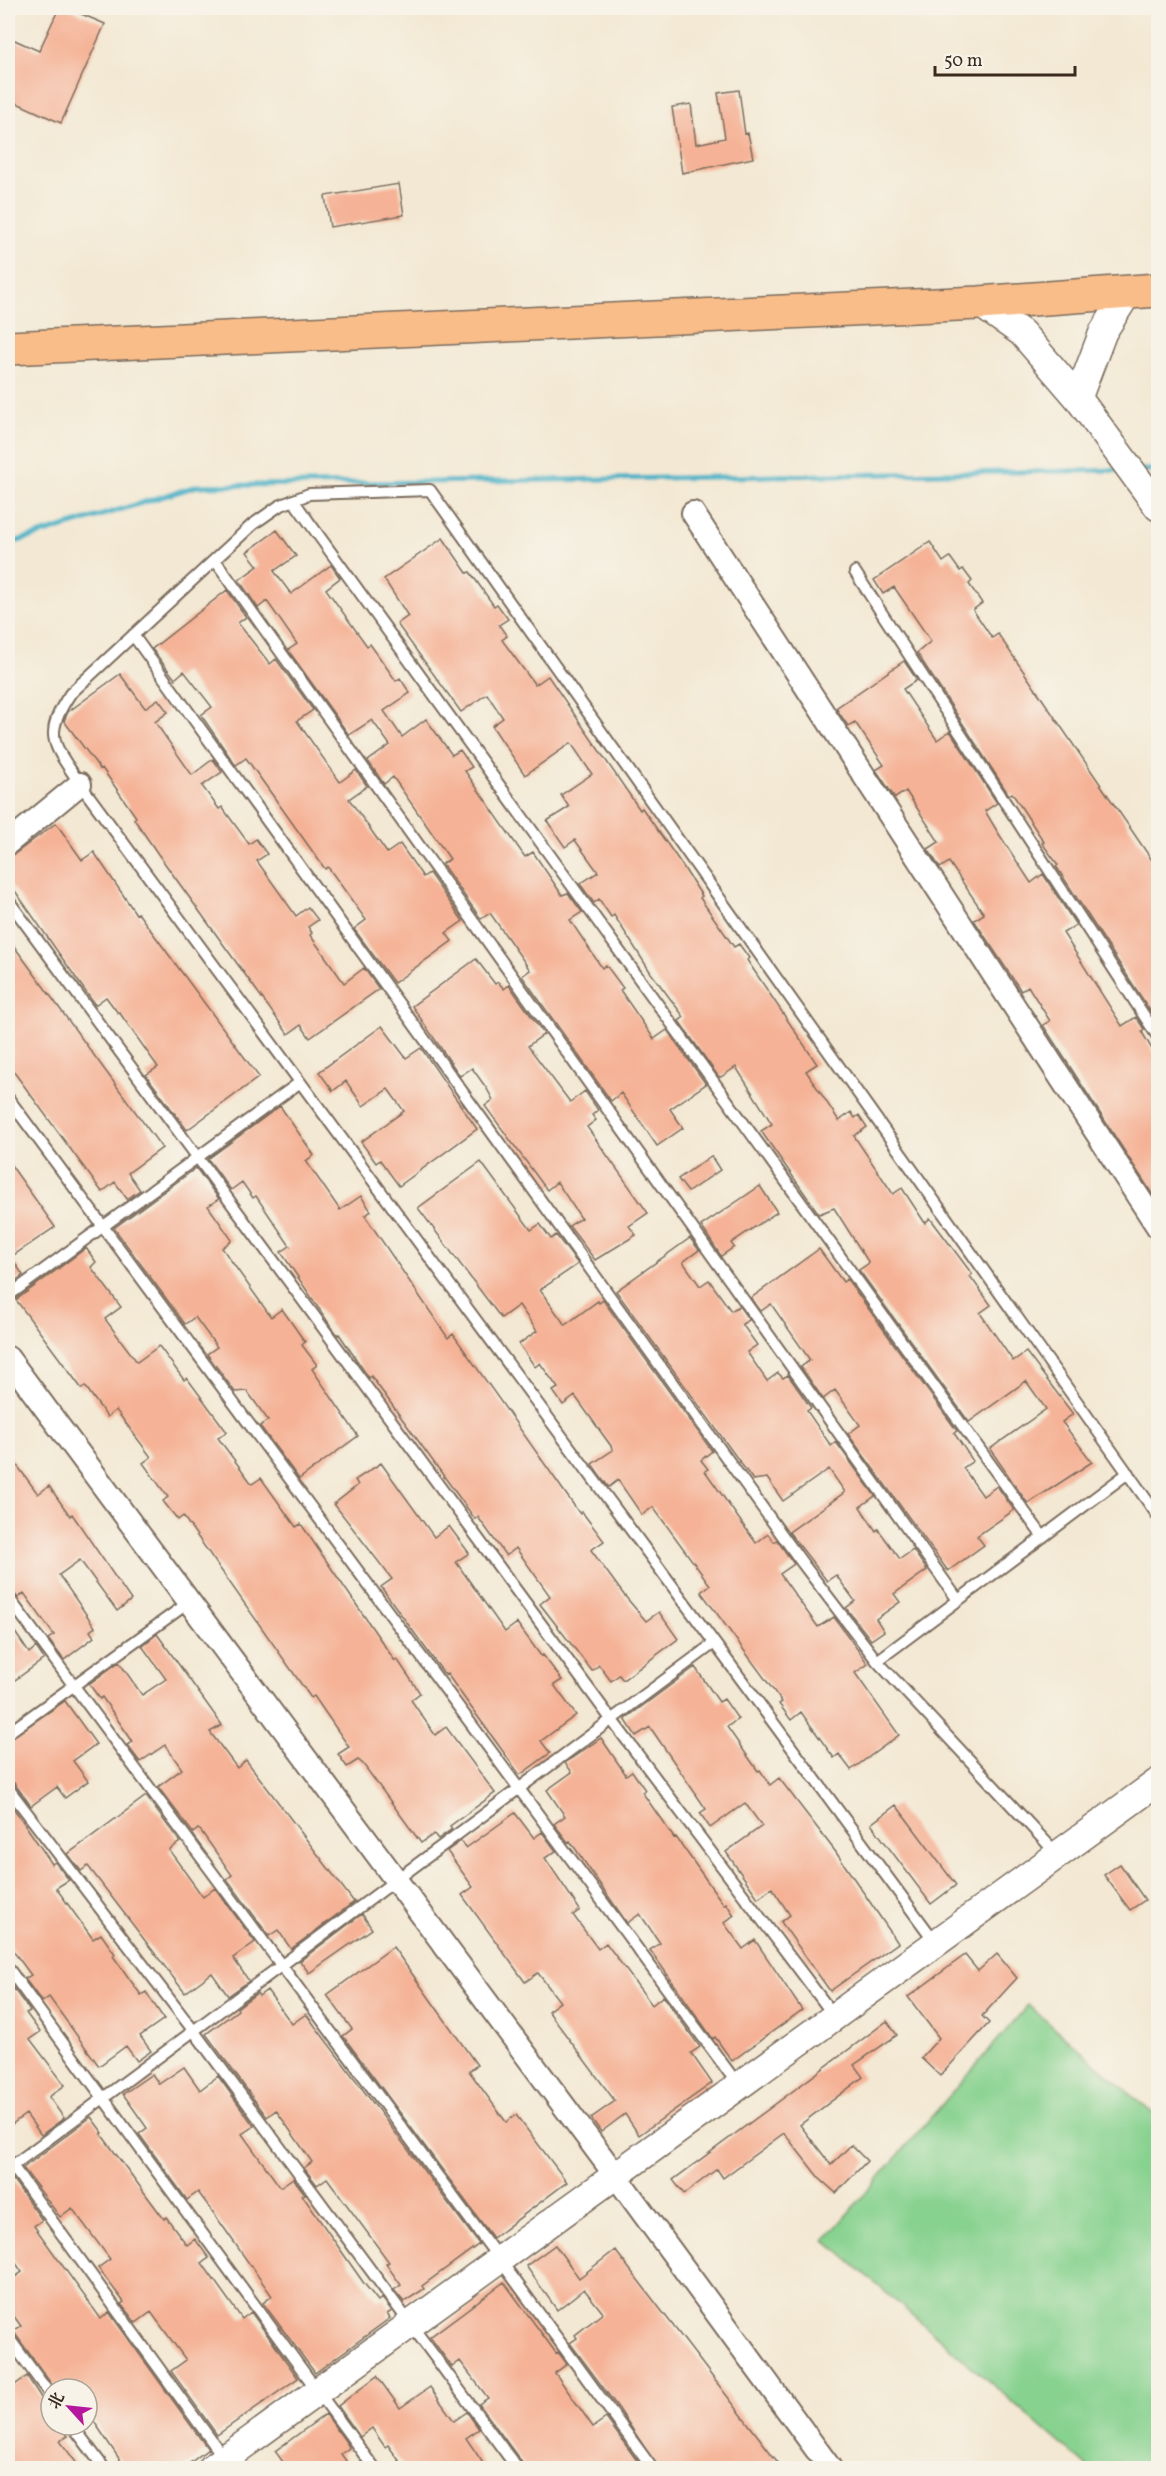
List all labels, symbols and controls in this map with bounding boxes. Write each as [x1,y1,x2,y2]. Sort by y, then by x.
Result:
scale bar [935,39,1074,77]
text: 50 m [944,49,983,74]
north arrow [39,2377,99,2437]
text: 北 [44,2389,71,2413]

